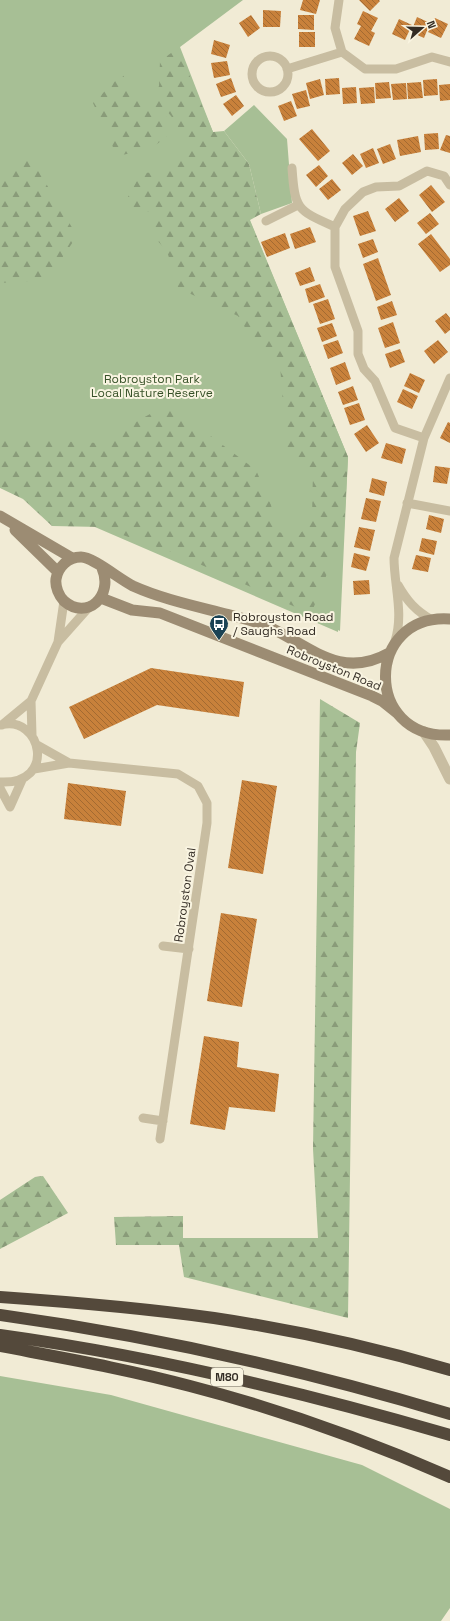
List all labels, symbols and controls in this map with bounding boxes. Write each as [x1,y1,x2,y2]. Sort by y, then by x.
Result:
north arrow [402,8,442,48]
text: N [424,19,439,30]
park label: Robroyston Park Local Nature Reserve [91,371,213,401]
place label: Robroyston Road / Saughs Road [233,609,334,639]
bus stop icon: Robroyston Road / Saughs Road [208,613,230,641]
street label: Robroyston Road [284,642,384,694]
street label: Robroyston Oval [170,847,200,943]
road number: M80 [211,1368,243,1386]

